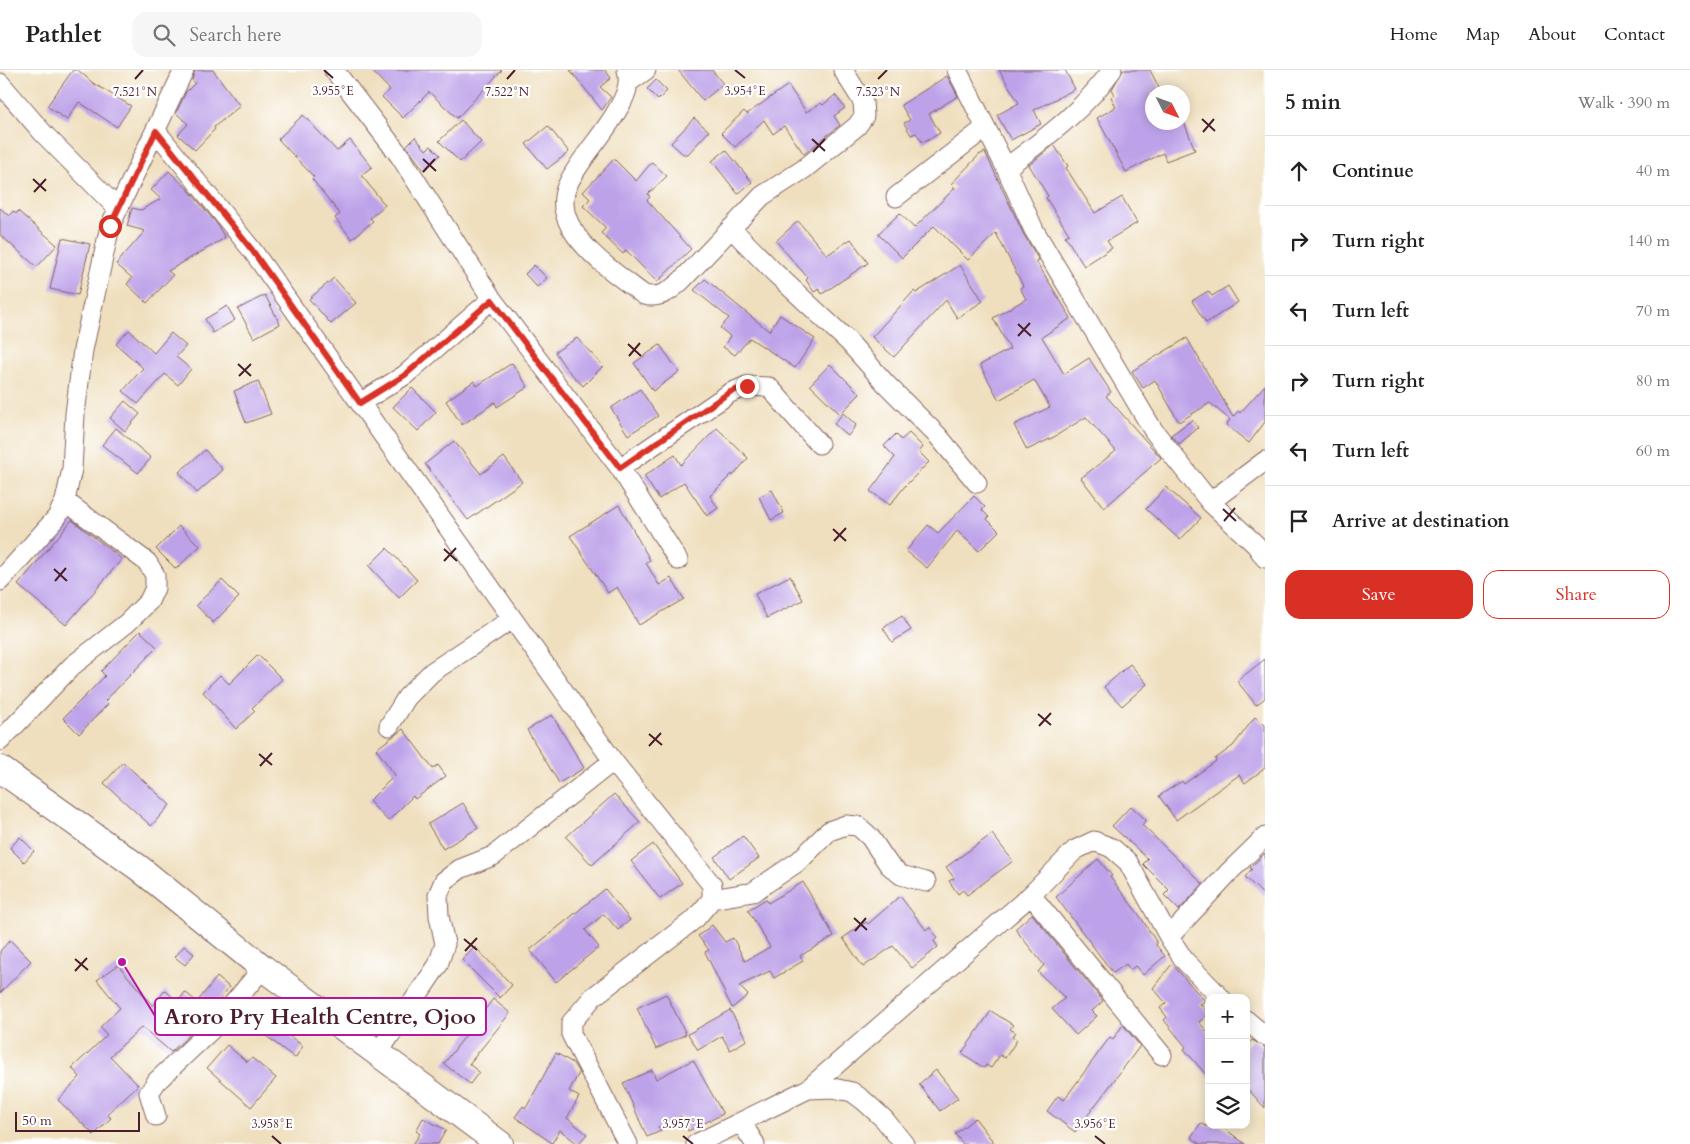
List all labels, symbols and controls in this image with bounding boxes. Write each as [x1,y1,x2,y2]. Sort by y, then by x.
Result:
search box [132,12,482,57]
text: Pathlet [25,18,102,51]
icon: search [150,21,178,49]
text: Search here [190,22,282,48]
text: Home [1390,22,1438,47]
text: Map [1466,22,1500,47]
text: About [1528,22,1576,47]
text: Contact [1604,22,1665,47]
text: 3.955°E [312,83,354,99]
text: 3.954°E [724,83,766,99]
text: 7.521°N [113,84,158,100]
text: 7.522°N [485,84,530,100]
text: 7.523°N [856,84,901,100]
north arrow [1145,85,1190,130]
text: 5 min [1285,88,1341,117]
text: Walk · 390 m [1578,92,1670,114]
icon: ahead [1285,157,1313,185]
text: Continue [1332,158,1414,184]
text: 40 m [1636,160,1670,182]
route start [99,215,122,238]
icon: right [1285,227,1313,255]
text: Turn right [1332,228,1424,254]
text: 140 m [1628,230,1670,252]
icon: left [1285,297,1313,325]
text: Turn left [1332,298,1409,324]
text: 70 m [1636,300,1670,322]
icon: right [1285,367,1313,395]
text: Turn right [1332,368,1424,394]
text: 80 m [1636,370,1670,392]
route end [736,375,759,398]
icon: left [1285,437,1313,465]
text: Turn left [1332,438,1409,464]
text: 60 m [1636,440,1670,462]
icon: arrive [1285,507,1313,535]
text: Arrive at destination [1332,508,1509,534]
button: Save [1285,570,1473,619]
button: Share [1483,570,1670,619]
map controls [1205,994,1250,1129]
button: + [1205,994,1250,1039]
callout: Aroro Pry Health Centre, Ojoo [155,998,486,1035]
text: Aroro Pry Health Centre, Ojoo [164,1002,476,1032]
button: − [1205,1039,1250,1084]
button: layers [1205,1084,1250,1129]
scale bar [15,1109,140,1132]
text: 50 m [22,1111,52,1130]
text: 3.958°E [251,1116,293,1132]
text: 3.957°E [662,1116,704,1132]
text: 3.956°E [1074,1116,1116,1132]

